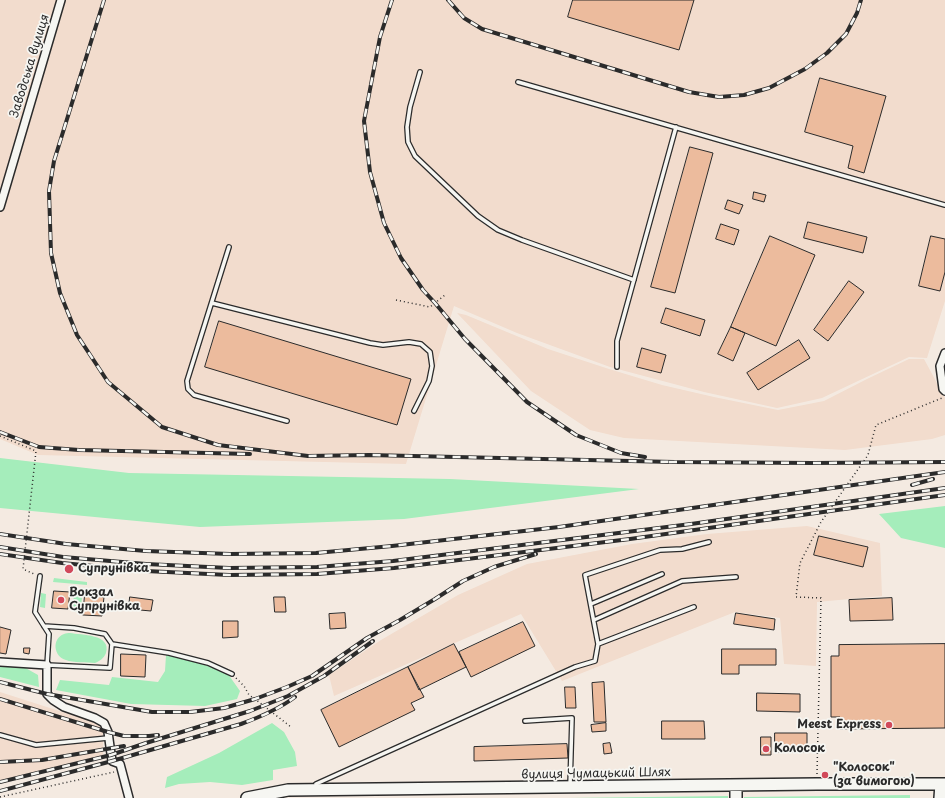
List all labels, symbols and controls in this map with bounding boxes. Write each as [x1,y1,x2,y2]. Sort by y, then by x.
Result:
street label: Заводська вулиця [7,13,53,119]
place label: Супрунівка [78,562,149,576]
marker: Супрунівка [63,563,75,575]
place label: Вокзал Супрунівка [69,586,140,614]
marker: Вокзал Супрунівка [56,595,66,605]
place label: Meest Express [797,718,881,732]
marker: Meest Express [884,720,894,730]
place label: Колосок [774,742,825,756]
marker: Колосок [761,744,771,754]
place label: "Колосок" (за вимогою) [833,761,915,789]
street label: вулиця Чумацький Шлях [521,765,671,783]
marker: "Колосок" (за вимогою) [820,770,830,780]

